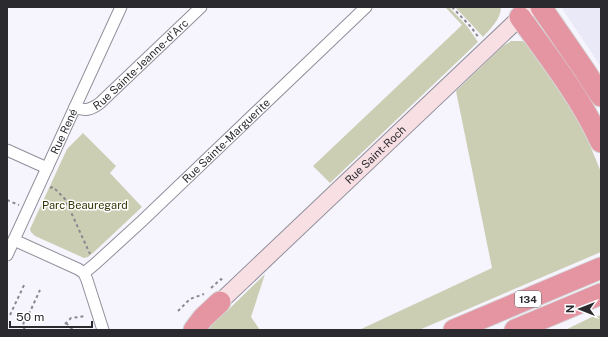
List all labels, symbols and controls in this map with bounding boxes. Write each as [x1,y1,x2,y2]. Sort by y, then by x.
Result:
street label: Rue Sainte-Jeanne-d'Arc [91,17,191,112]
street label: Rue Sainte-Marguerite [180,96,272,185]
street label: Rue René [48,107,79,156]
street label: Rue Saint-Roch [343,123,408,186]
park label: Parc Beauregard [42,199,128,211]
north arrow [560,289,600,329]
road number: 134 [515,291,541,307]
scale bar [10,303,92,329]
text: N [564,305,576,313]
text: 50 m [16,310,44,324]

